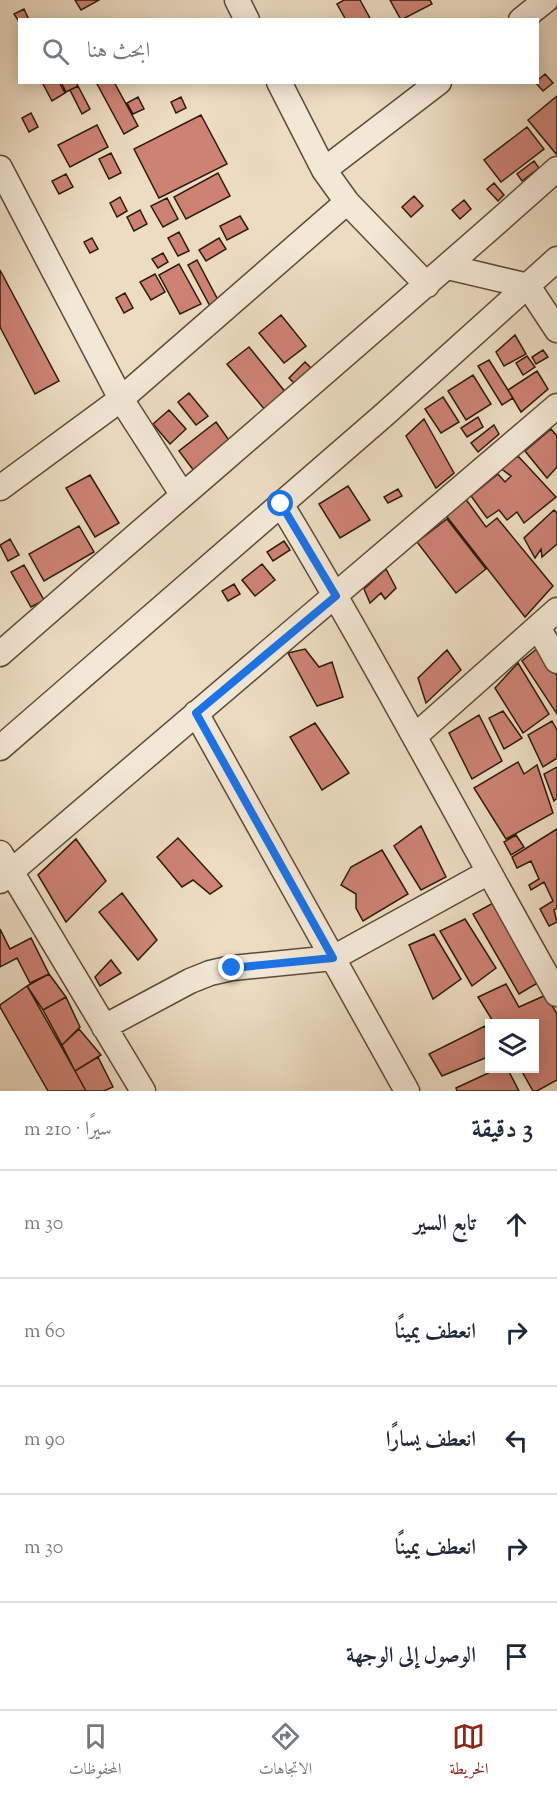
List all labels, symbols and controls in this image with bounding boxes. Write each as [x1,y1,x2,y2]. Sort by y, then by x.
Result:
search box [18,18,539,84]
icon: search [39,35,72,68]
text: ابحث هنا [87,36,150,68]
route start [267,490,293,516]
route end [218,954,244,980]
map controls [485,1019,539,1073]
button: layers [485,1019,539,1073]
text: 3 دقيقة [472,1112,533,1149]
text: سيرًا · 210 m [24,1116,112,1145]
icon: ahead [500,1208,533,1241]
text: تابع السير [414,1209,476,1241]
text: 30 m [24,1210,63,1239]
icon: right [500,1316,533,1349]
text: انعطف يمينًا [395,1317,476,1349]
text: 60 m [24,1318,65,1347]
icon: left [500,1424,533,1457]
text: انعطف يسارًا [386,1425,476,1457]
text: 90 m [24,1426,65,1455]
icon: right [500,1532,533,1565]
text: انعطف يمينًا [395,1533,476,1565]
text: 30 m [24,1534,63,1563]
icon: arrive [500,1640,533,1673]
text: الوصول إلى الوجهة [346,1641,476,1673]
tab: المحفوظات [69,1720,121,1784]
tab: الاتجاهات [259,1720,312,1784]
tab: الخريطة [449,1720,488,1784]

